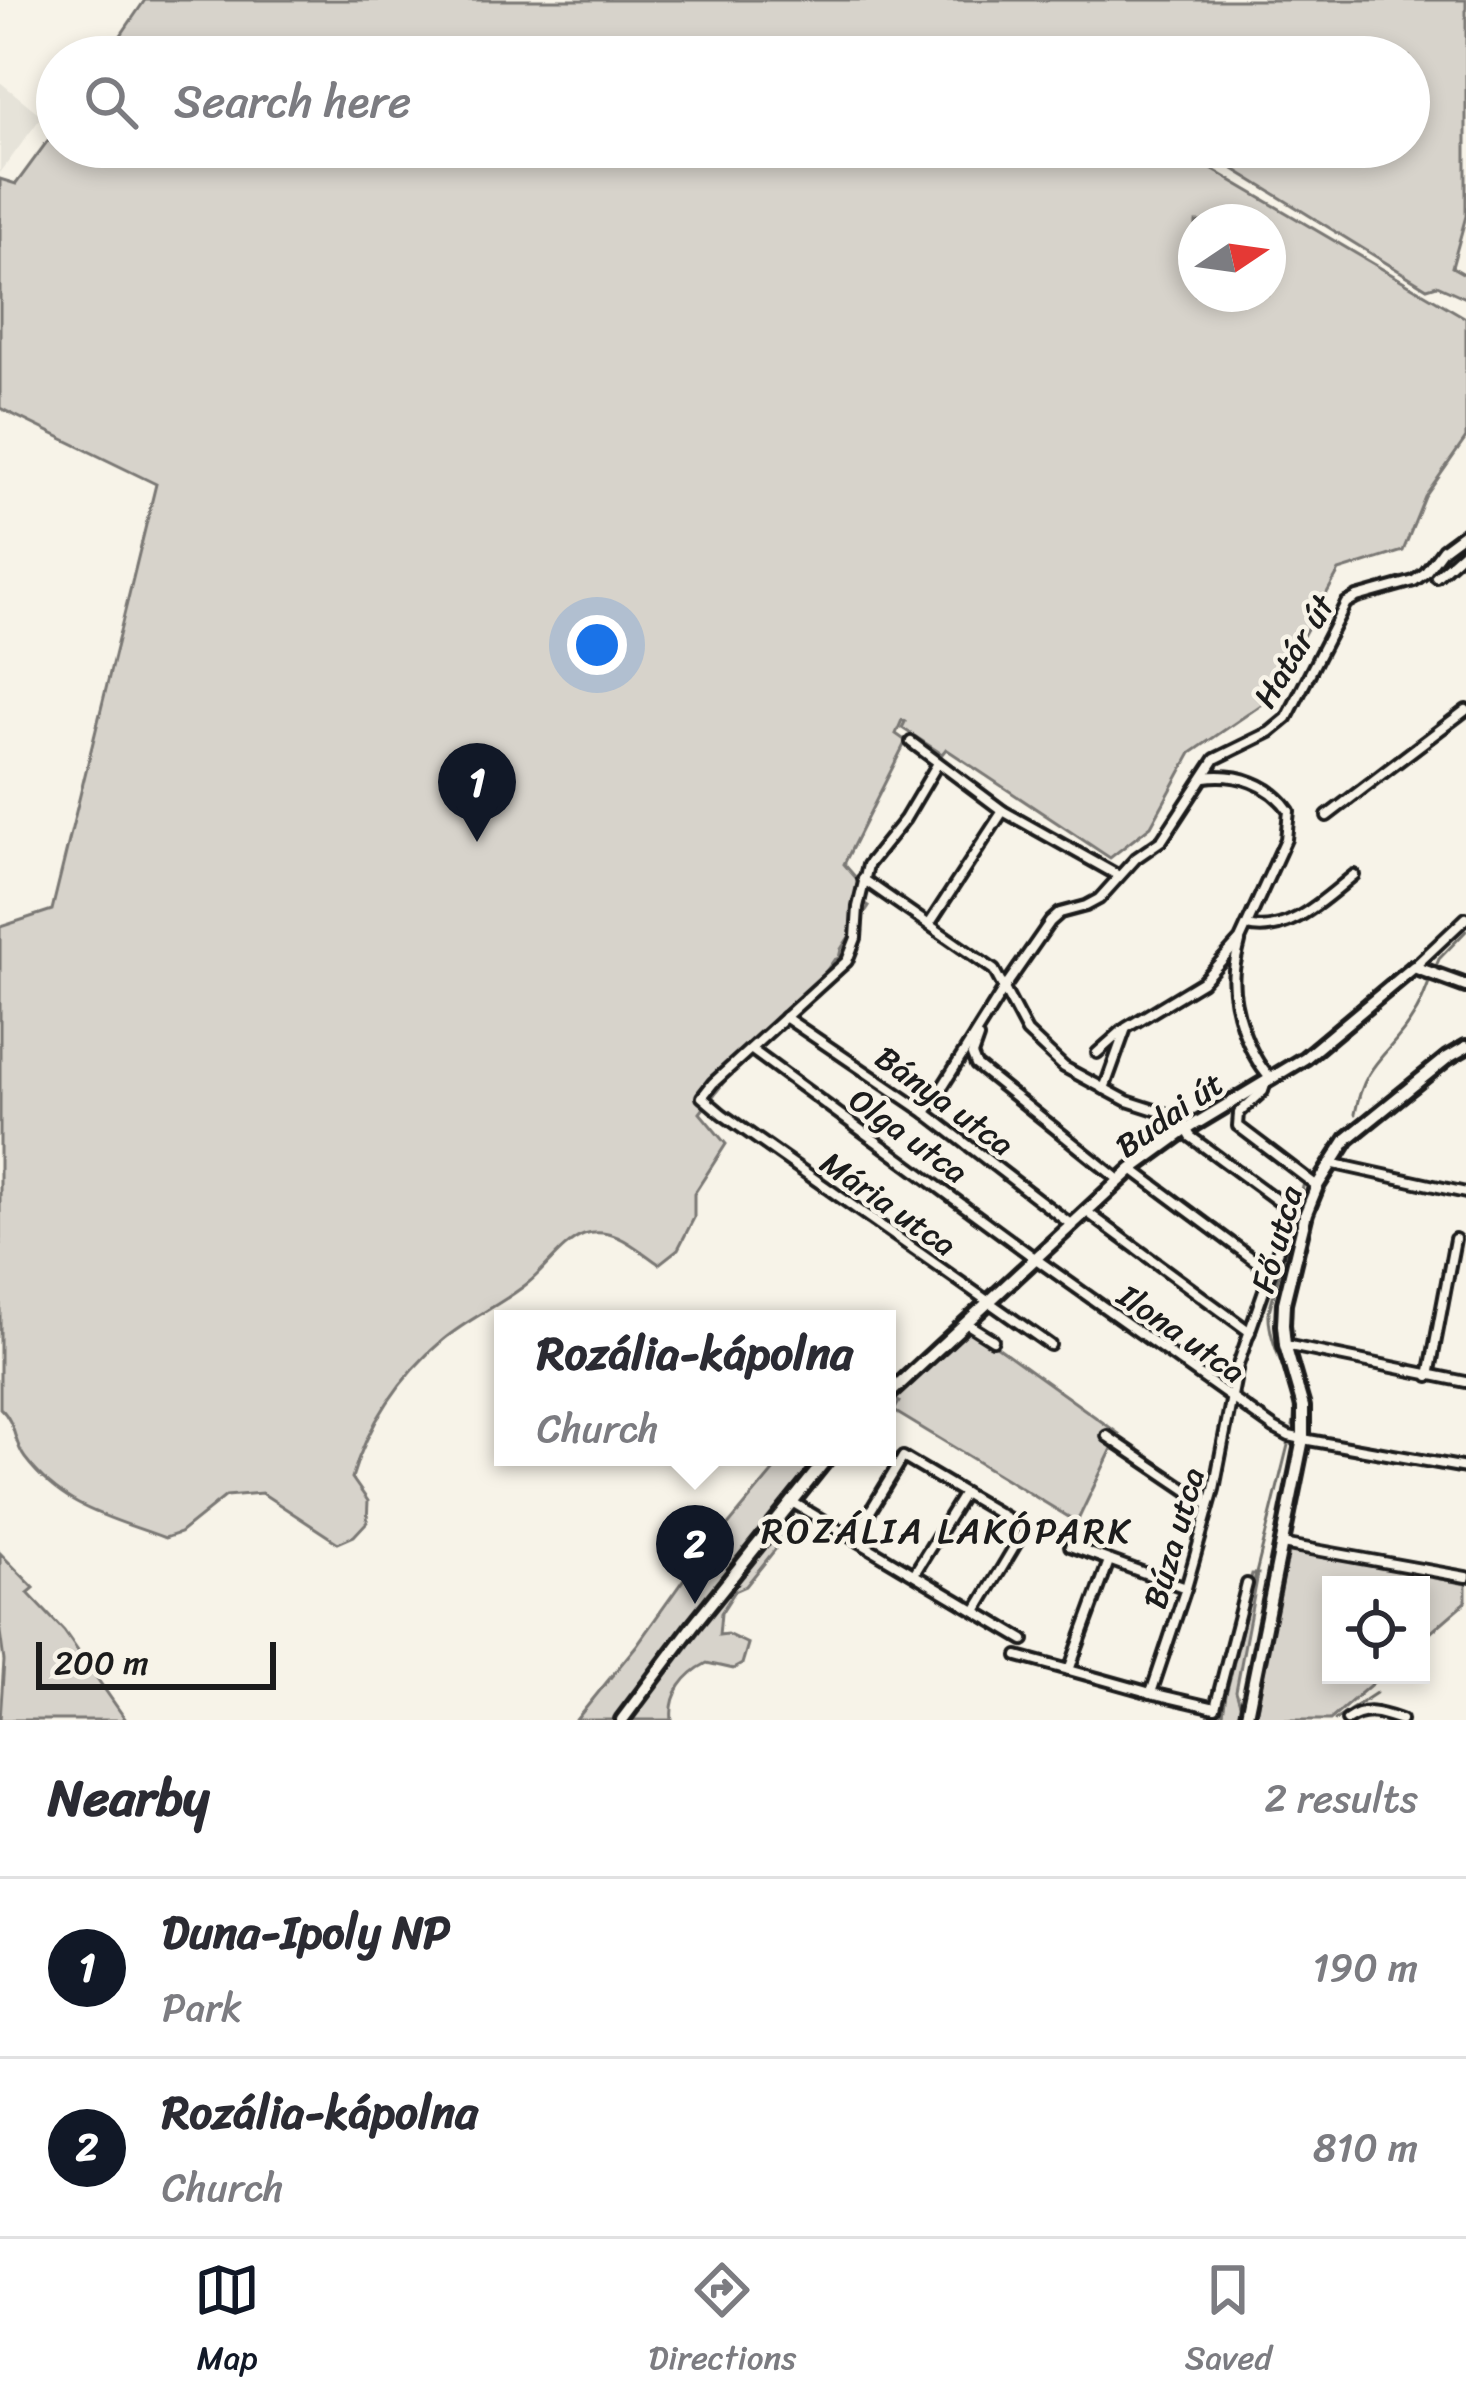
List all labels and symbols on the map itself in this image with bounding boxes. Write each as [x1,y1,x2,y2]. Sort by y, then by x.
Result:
north arrow [1178,204,1286,312]
street label: Határ út [1237,582,1352,720]
your location [567,615,627,675]
pin: 1 [438,743,516,842]
street label: Bánya utca [862,1030,1027,1172]
street label: Budai út [1103,1056,1236,1174]
street label: Olga utca [836,1072,981,1200]
street label: Mária utca [808,1135,969,1272]
street label: Fő utca [1234,1179,1320,1299]
street label: Ilona utca [1104,1268,1258,1400]
street label: Búza utca [1126,1460,1222,1616]
district label: ROZÁLIA LAKÓPARK [761,1499,1133,1563]
pin: 2 [656,1505,734,1604]
scale bar [36,1636,276,1689]

